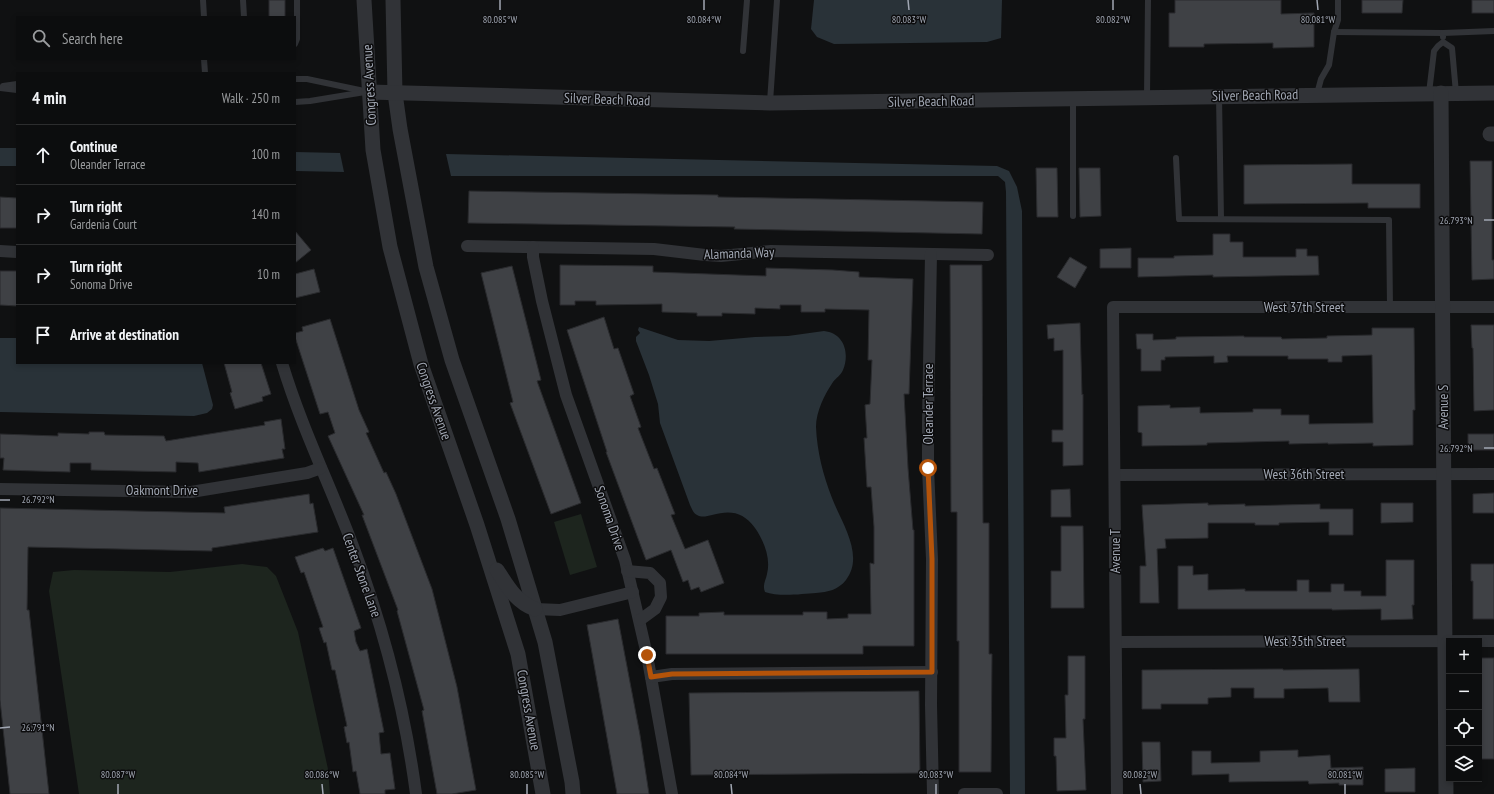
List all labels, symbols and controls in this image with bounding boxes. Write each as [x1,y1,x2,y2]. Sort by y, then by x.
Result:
text: 80.085°W [483,13,517,26]
text: 80.084°W [687,13,721,26]
text: 80.083°W [892,13,926,26]
text: 80.082°W [1096,13,1130,26]
text: 80.081°W [1301,13,1335,26]
search box [16,16,296,60]
icon: search [30,27,52,49]
text: Search here [62,29,123,48]
street label: Congress Avenue [358,44,380,126]
street label: Silver Beach Road [1212,85,1298,105]
text: 4 min [32,87,66,109]
street label: Silver Beach Road [564,88,650,110]
text: Walk · 250 m [222,90,280,107]
street label: Silver Beach Road [888,91,974,111]
text: Continue [70,137,117,156]
icon: ahead [32,144,54,166]
text: 100 m [251,146,280,163]
text: Oleander Terrace [70,156,145,173]
text: Turn right [70,197,122,216]
icon: right [32,204,54,226]
text: 140 m [251,206,280,223]
text: 26.793°N [1439,214,1473,227]
text: Gardenia Court [70,216,137,233]
street label: Alamanda Way [703,243,775,263]
text: Turn right [70,257,122,276]
icon: right [32,264,54,286]
text: 10 m [257,266,280,283]
text: Sonoma Drive [70,276,133,293]
street label: West 37th Street [1264,298,1344,316]
icon: arrive [32,324,54,346]
text: Arrive at destination [70,325,179,344]
street label: Congress Avenue [412,360,456,443]
street label: Oleander Terrace [919,363,937,445]
street label: Avenue S [1434,385,1452,429]
text: 26.792°N [1439,442,1473,455]
route start [919,459,937,477]
street label: West 36th Street [1264,465,1345,483]
street label: Oakmont Drive [126,481,198,499]
street label: Sonoma Drive [591,483,630,553]
text: 26.792°N [21,493,55,506]
street label: Avenue T [1106,528,1124,573]
street label: Center Stone Lane [338,531,386,620]
street label: West 35th Street [1265,632,1346,650]
map controls [1446,638,1482,782]
button: + [1446,638,1482,674]
route end [638,646,656,664]
street label: Congress Avenue [513,668,545,752]
button: − [1446,674,1482,710]
button: locate [1446,710,1482,746]
text: 26.791°N [21,721,55,734]
button: layers [1446,746,1482,782]
text: 80.087°W [101,768,135,781]
text: 80.086°W [305,768,339,781]
text: 80.085°W [510,768,544,781]
text: 80.084°W [714,768,748,781]
text: 80.083°W [919,768,953,781]
text: 80.082°W [1123,768,1157,781]
text: 80.081°W [1328,768,1362,781]

